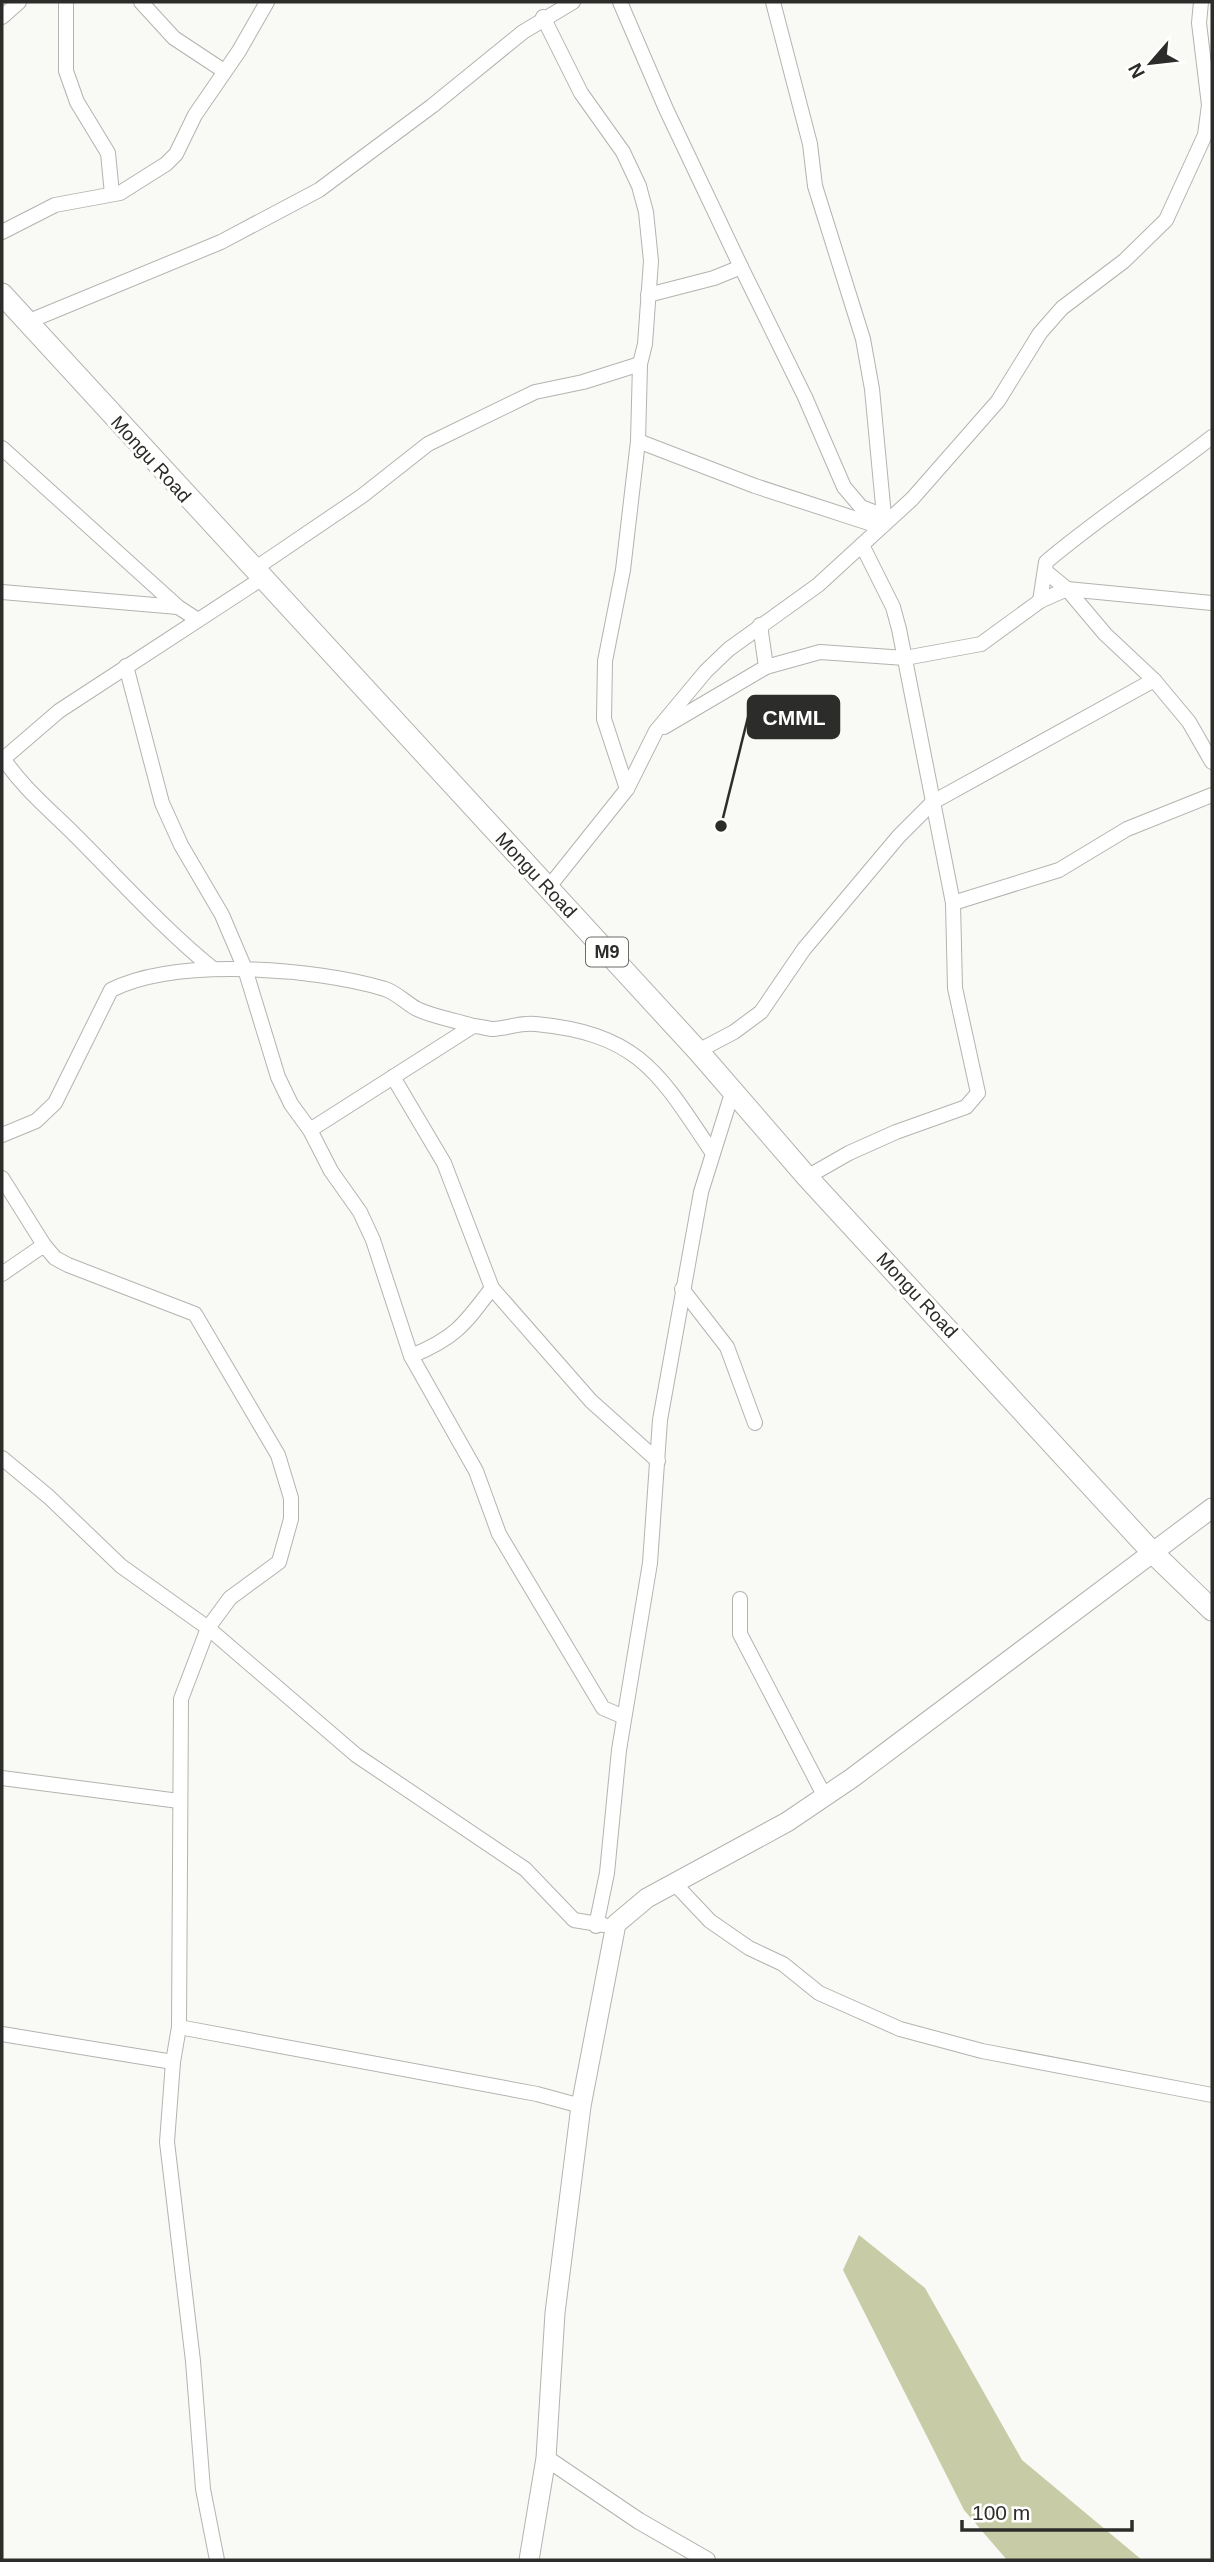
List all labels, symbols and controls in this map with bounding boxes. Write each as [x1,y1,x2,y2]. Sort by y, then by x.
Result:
north arrow [1116,28,1186,98]
text: N [1124,60,1149,82]
street label: Mongu Road [107,412,195,506]
callout: CMML [748,696,839,738]
text: CMML [763,706,826,729]
street label: Mongu Road [491,828,581,922]
road number: M9 [586,937,628,967]
street label: Mongu Road [872,1248,962,1342]
scale bar [962,2488,1132,2532]
text: 100 m [972,2501,1030,2524]

